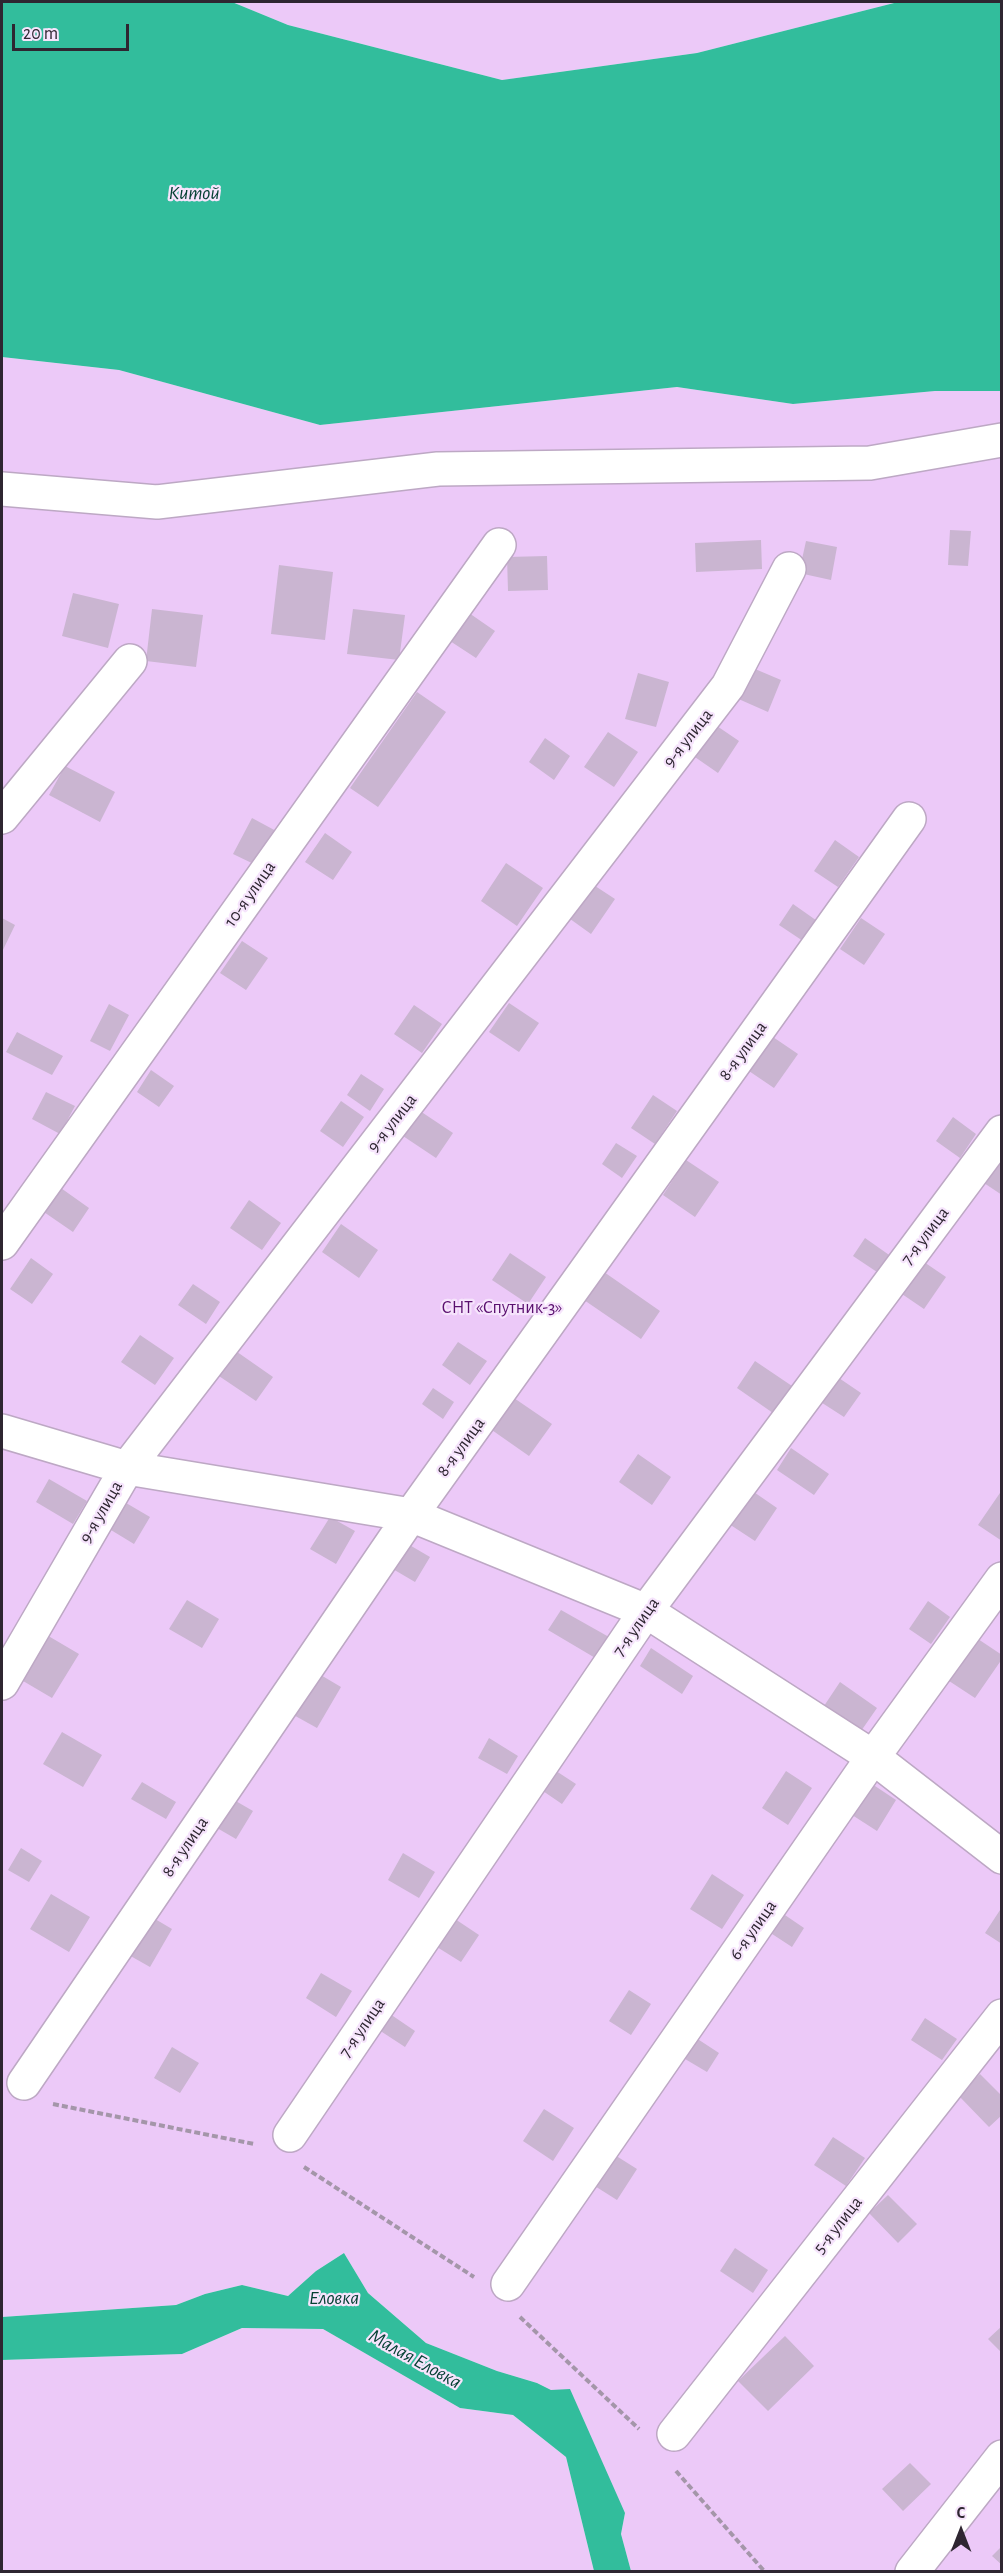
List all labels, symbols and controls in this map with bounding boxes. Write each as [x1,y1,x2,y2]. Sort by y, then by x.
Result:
scale bar [15,12,132,50]
text: 20 m [23,25,58,43]
water label: Китой [168,181,220,205]
street label: 9-я улица [659,705,717,771]
street label: 10-я улица [220,857,280,931]
street label: 8-я улица [714,1017,772,1085]
street label: 9-я улица [363,1090,421,1156]
street label: 7-я улица [896,1203,954,1269]
park label: СНТ «Спутник-3» [442,1297,562,1319]
street label: 8-я улица [432,1413,490,1481]
street label: 9-я улица [75,1477,127,1547]
street label: 7-я улица [608,1593,664,1661]
street label: 8-я улица [157,1813,213,1881]
street label: 6-я улица [725,1896,781,1964]
street label: 7-я улица [334,1994,390,2062]
street label: 5-я улица [809,2192,867,2258]
water label: Еловка [309,2286,359,2310]
water label: Малая Еловка [365,2324,465,2394]
north arrow [931,2501,991,2561]
text: С [957,2505,965,2521]

